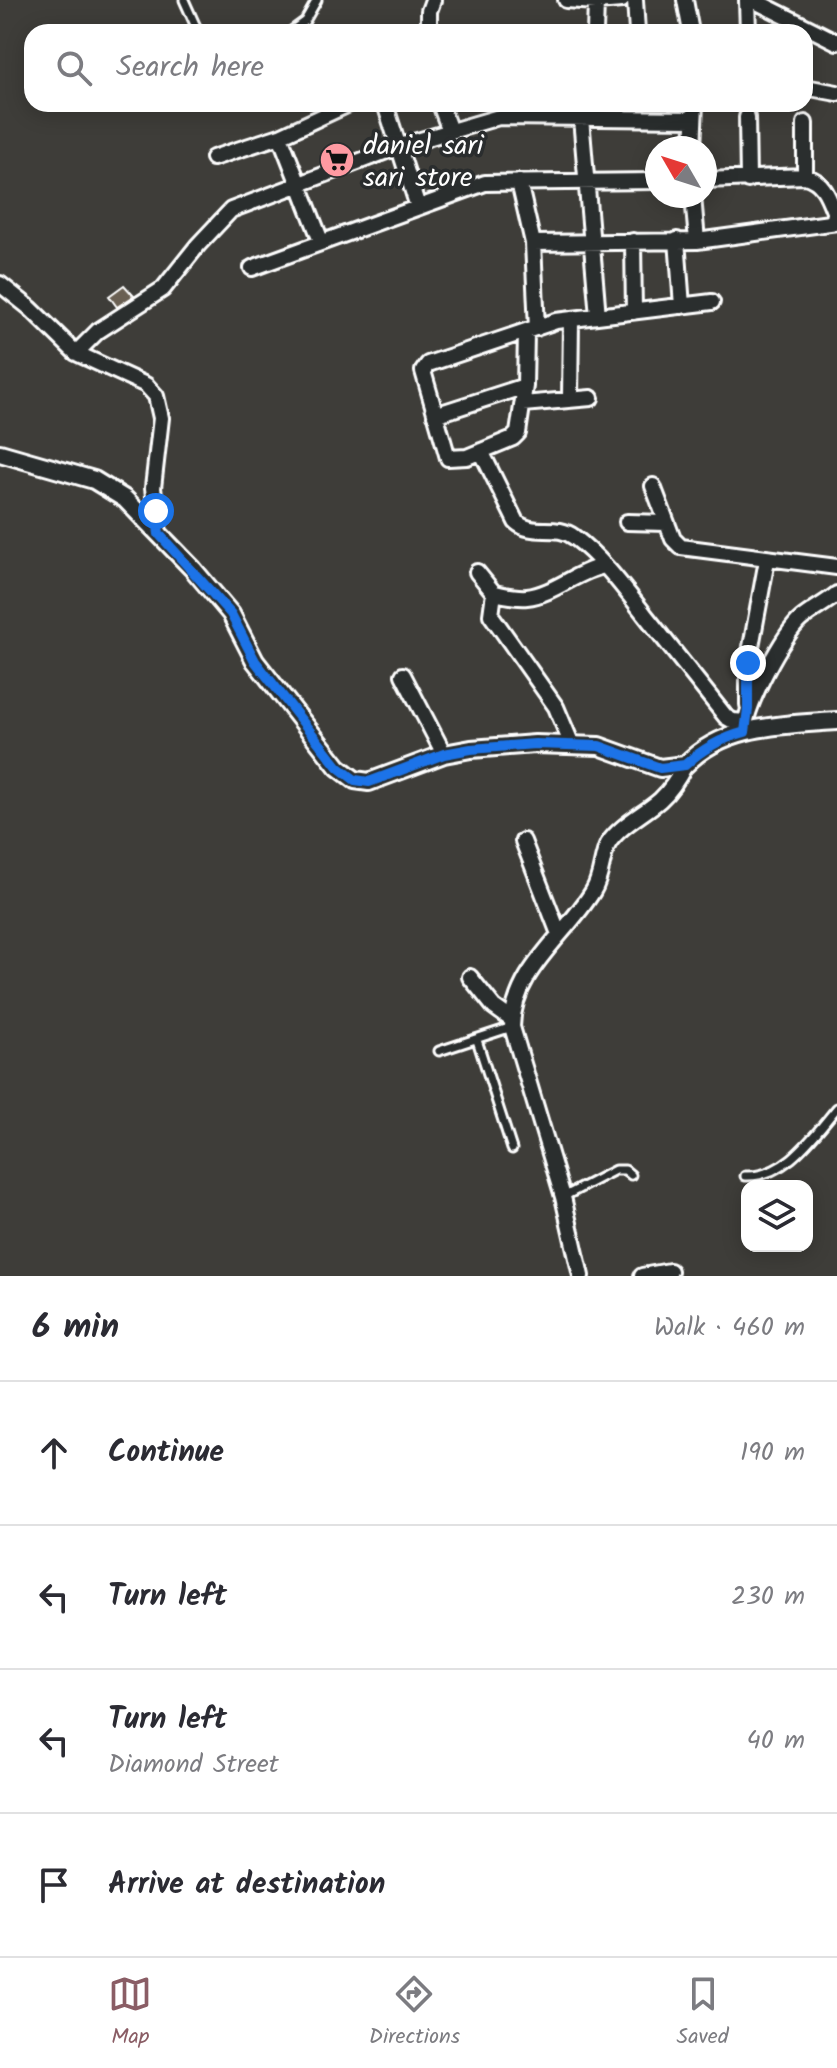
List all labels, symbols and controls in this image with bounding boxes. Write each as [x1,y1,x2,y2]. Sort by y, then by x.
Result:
search box [24,24,813,112]
text: Search here [116,44,264,92]
icon: search [52,46,96,90]
place label: daniel sari sari store [363,124,485,201]
north arrow [645,136,717,208]
supermarket icon: daniel sari sari store [318,141,356,179]
route start [138,493,174,529]
route end [730,645,766,681]
map controls [741,1180,813,1252]
button: layers [741,1180,813,1252]
text: 6 min [32,1301,119,1355]
text: Walk · 460 m [654,1307,805,1349]
text: Continue [108,1429,224,1477]
icon: ahead [32,1431,76,1475]
text: 190 m [740,1432,805,1474]
text: Turn left [108,1573,227,1621]
icon: left [32,1575,76,1619]
text: 230 m [731,1576,805,1618]
text: Turn left [108,1696,227,1744]
icon: left [32,1719,76,1763]
text: 40 m [747,1720,805,1762]
text: Diamond Street [108,1744,279,1786]
text: Arrive at destination [108,1861,385,1909]
icon: arrive [32,1863,76,1907]
tab: Map [108,1972,152,2055]
tab: Directions [369,1972,460,2055]
tab: Saved [677,1972,729,2055]

